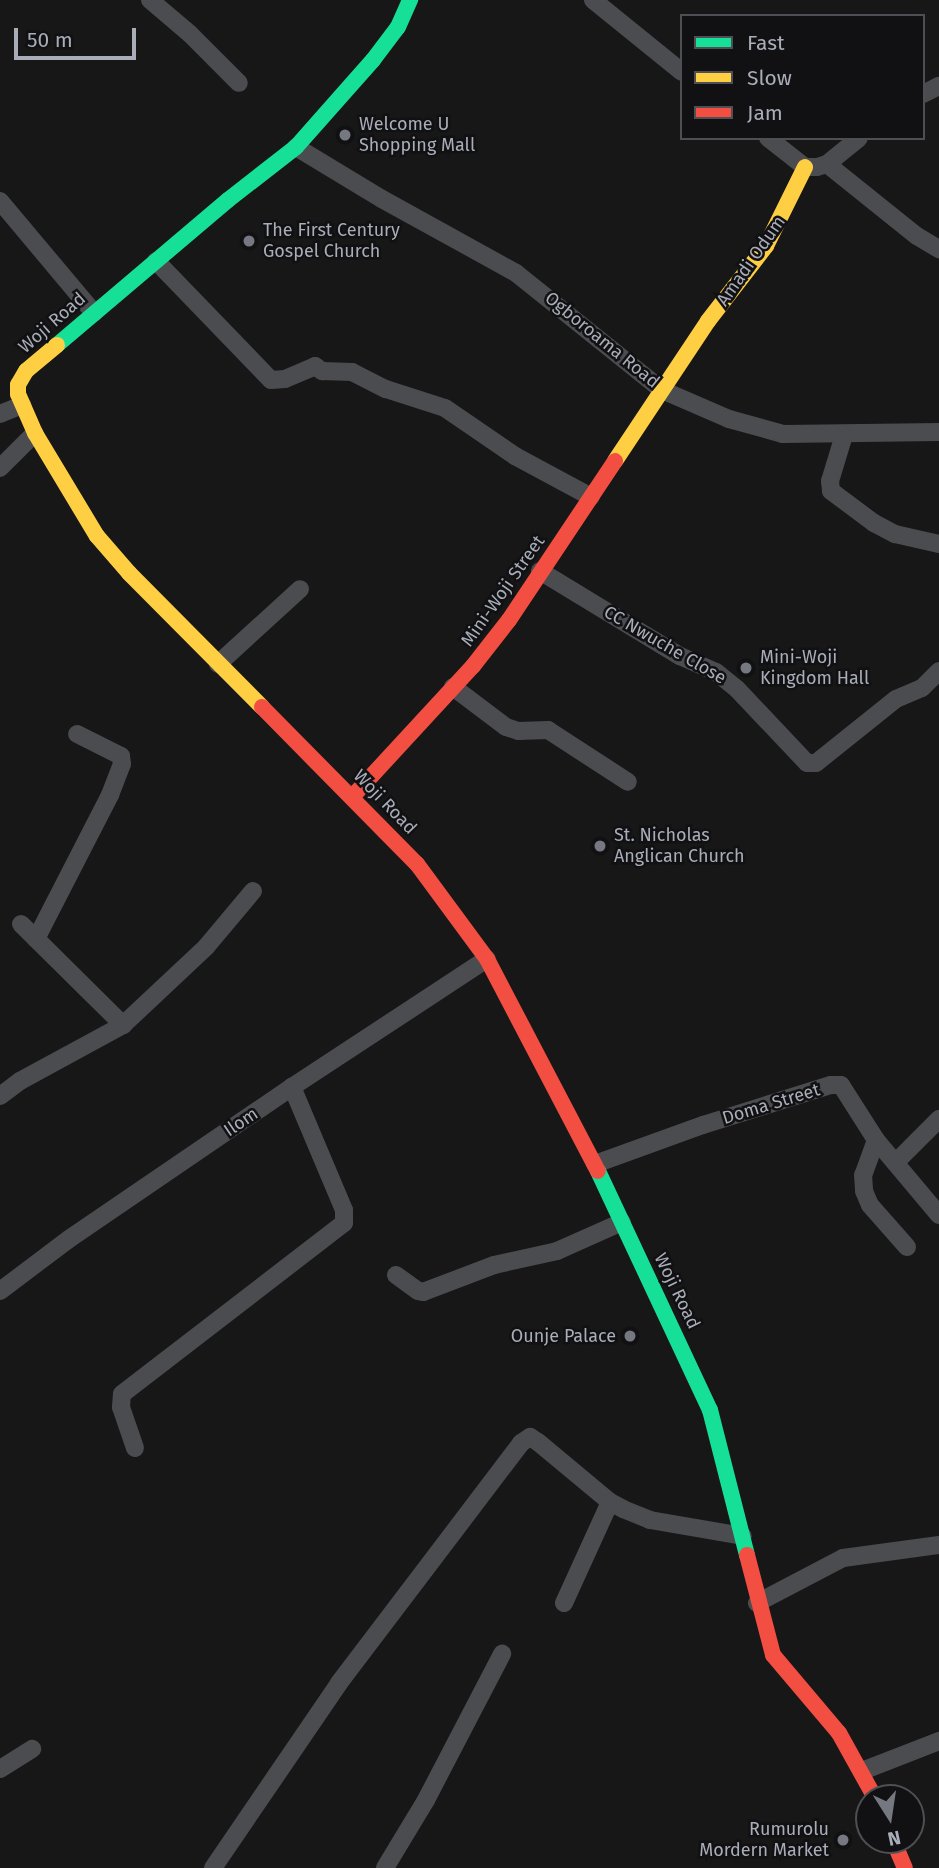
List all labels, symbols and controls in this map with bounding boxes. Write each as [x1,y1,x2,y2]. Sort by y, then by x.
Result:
scale bar [18,14,140,58]
legend [680,14,925,140]
text: 50 m [27,27,73,53]
text: Fast [747,30,785,56]
text: Slow [747,65,792,91]
text: Jam [747,100,783,126]
place label: Welcome U Shopping Mall [359,114,475,156]
marker: Welcome U Shopping Mall [337,127,353,143]
street label: Amadi Odum [712,212,790,310]
place label: The First Century Gospel Church [263,220,400,262]
marker: The First Century Gospel Church [241,233,257,249]
street label: Ogboroama Road [540,287,664,393]
street label: Woji Road [14,288,90,358]
street label: Mini-Woji Street [457,531,549,651]
street label: CC Nwuche Close [600,601,730,689]
place label: Mini-Woji Kingdom Hall [760,647,869,690]
marker: Mini-Woji Kingdom Hall [738,660,754,676]
street label: Woji Road [349,765,421,839]
place label: St. Nicholas Anglican Church [614,825,745,868]
marker: St. Nicholas Anglican Church [592,838,608,854]
street label: Doma Street [720,1079,822,1129]
street label: Ilom [220,1103,262,1141]
street label: Woji Road [649,1250,705,1332]
place label: Ounje Palace [511,1325,616,1347]
marker: Ounje Palace [622,1328,638,1344]
north arrow [855,1784,925,1854]
place label: Rumurolu Mordern Market [699,1819,829,1862]
text: N [886,1826,903,1851]
marker: Rumurolu Mordern Market [835,1832,851,1848]

